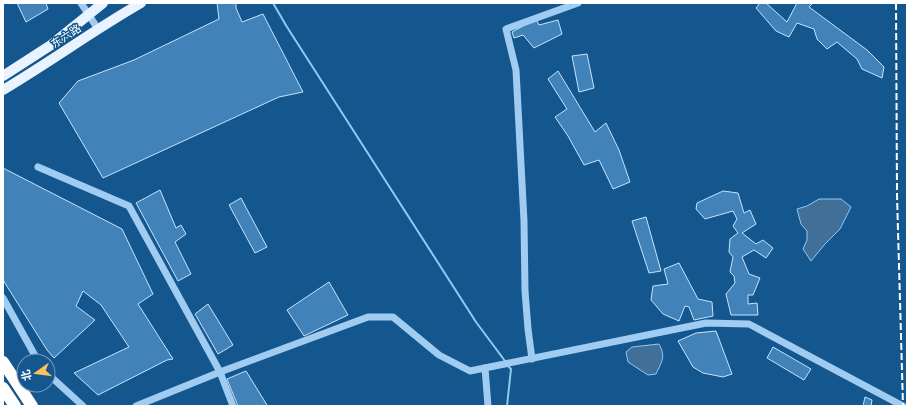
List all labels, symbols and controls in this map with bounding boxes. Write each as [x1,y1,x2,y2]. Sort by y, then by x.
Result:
street label: 东六路 [48,20,84,51]
north arrow [16,353,56,393]
text: 北 [17,368,34,383]

